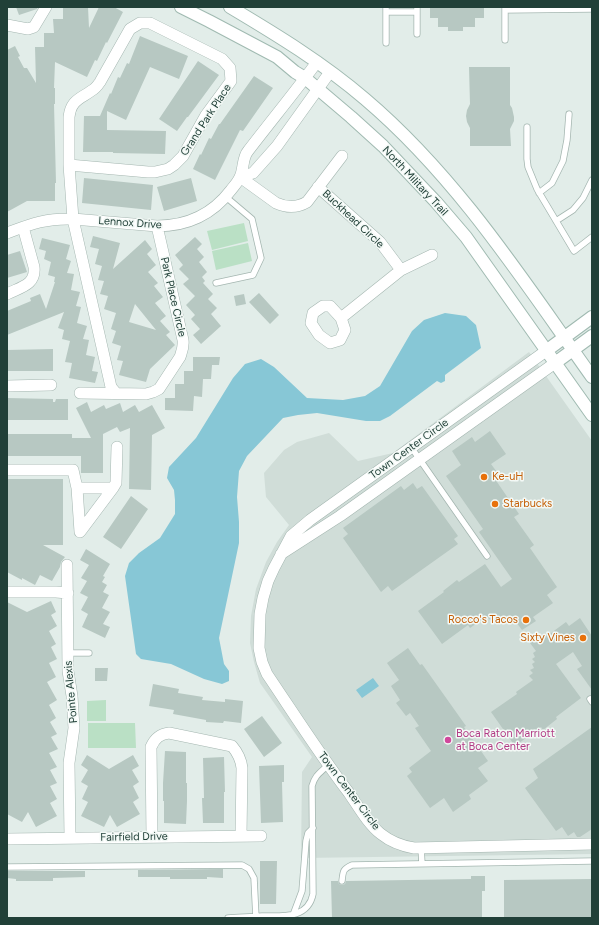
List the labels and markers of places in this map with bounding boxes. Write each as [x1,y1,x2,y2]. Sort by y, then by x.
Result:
place label: Ke-uH [492,470,524,484]
marker: Ke-uH [479,472,489,482]
place label: Starbucks [503,497,552,511]
marker: Starbucks [490,499,500,509]
place label: Rocco's Tacos [448,613,518,627]
marker: Rocco's Tacos [521,615,531,625]
place label: Sixty Vines [520,631,575,645]
marker: Sixty Vines [578,633,588,643]
place label: Boca Raton Marriott at Boca Center [456,727,555,753]
marker: Boca Raton Marriott at Boca Center [443,735,453,745]

